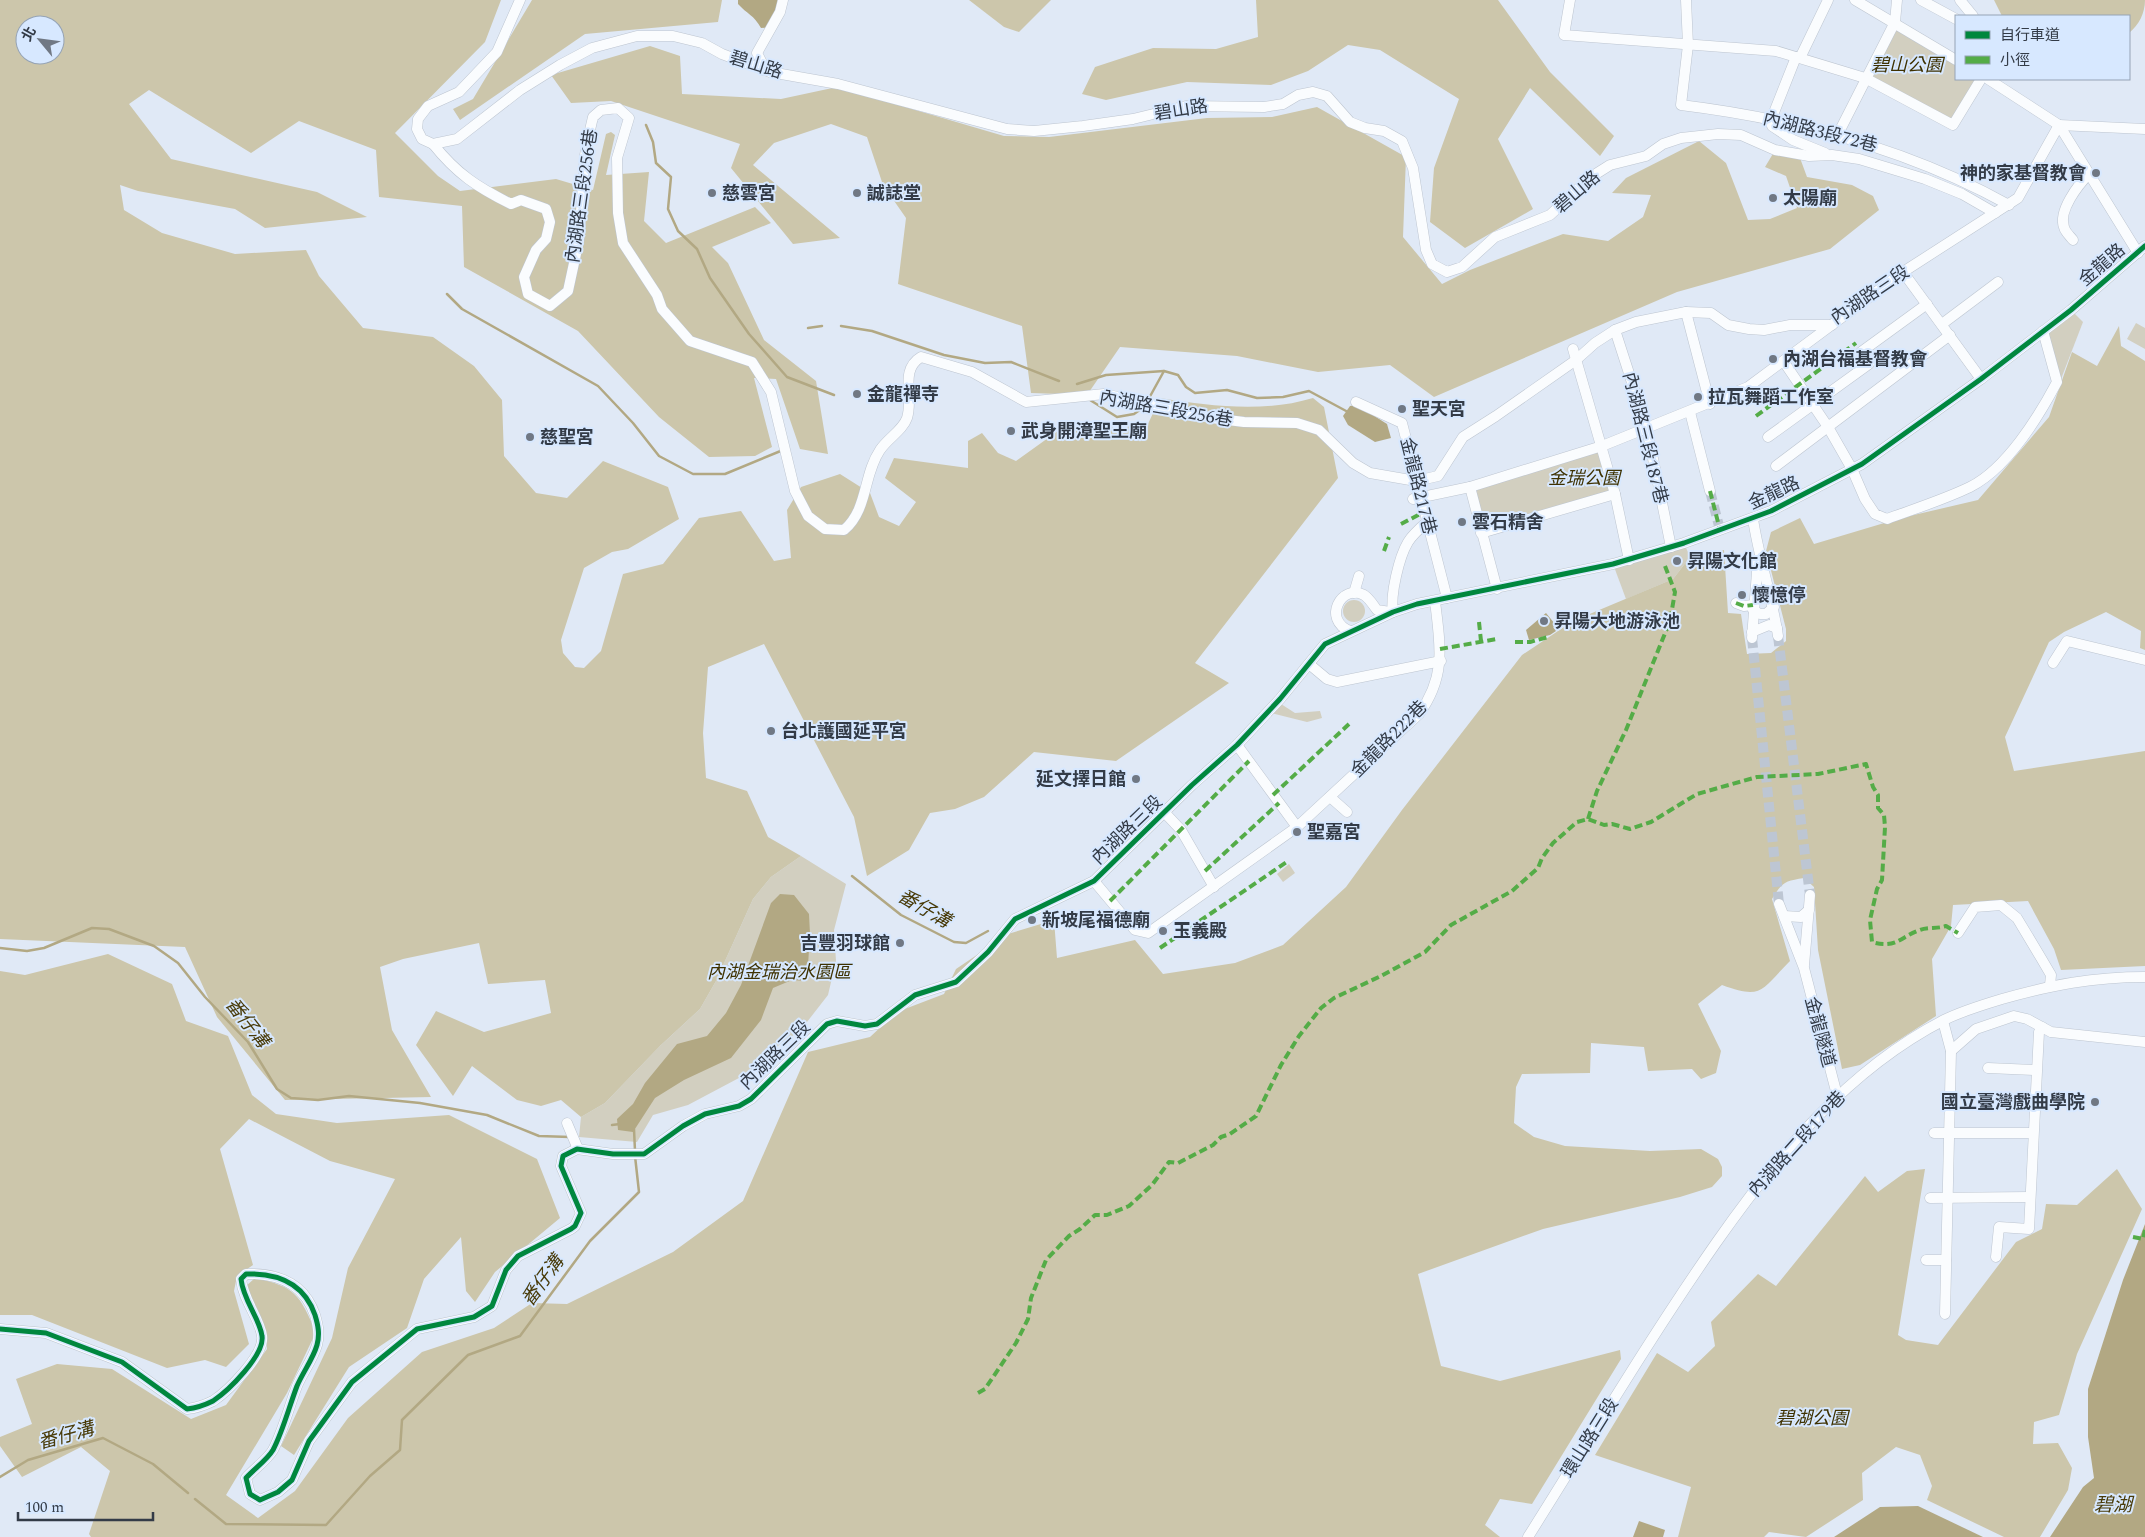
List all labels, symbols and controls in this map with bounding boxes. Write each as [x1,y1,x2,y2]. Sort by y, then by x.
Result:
north arrow [15,15,65,65]
legend [1955,15,2130,80]
text: 北 [16,23,42,45]
text: 自行車道 [2000,24,2060,47]
street label: 碧山路 [726,44,786,86]
text: 小徑 [2000,49,2030,72]
park label: 碧山公園 [1871,52,1946,79]
street label: 碧山路 [1152,92,1210,128]
street label: 內湖路3段72巷 [1760,105,1880,159]
street label: 內湖路三段256巷 [559,127,605,265]
place label: 神的家基督教會 [1960,160,2087,187]
street label: 碧山路 [1548,164,1606,220]
marker: 神的家基督教會 [2090,167,2102,179]
place label: 慈雲宮 [722,180,776,207]
place label: 誠誌堂 [867,180,921,207]
place label: 太陽廟 [1783,185,1837,212]
marker: 慈雲宮 [706,187,718,199]
marker: 誠誌堂 [851,187,863,199]
marker: 太陽廟 [1767,192,1779,204]
street label: 金龍路 [2073,237,2131,293]
street label: 內湖路三段 [1825,259,1915,331]
place label: 內湖台福基督教會 [1783,346,1928,373]
marker: 內湖台福基督教會 [1767,353,1779,365]
street label: 內湖路三段187巷 [1616,369,1674,507]
place label: 金龍禪寺 [867,381,939,408]
street label: 內湖路三段256巷 [1097,384,1235,434]
place label: 拉瓦舞蹈工作室 [1708,384,1834,411]
marker: 金龍禪寺 [851,388,863,400]
marker: 拉瓦舞蹈工作室 [1692,391,1704,403]
place label: 聖天宮 [1412,396,1466,423]
marker: 聖天宮 [1396,403,1408,415]
place label: 武身開漳聖王廟 [1021,418,1147,445]
place label: 慈聖宮 [540,424,594,451]
marker: 武身開漳聖王廟 [1005,425,1017,437]
marker: 慈聖宮 [524,431,536,443]
street label: 金龍路217巷 [1393,435,1443,537]
park label: 金瑞公園 [1548,465,1623,492]
street label: 金龍路 [1744,469,1804,517]
place label: 雲石精舍 [1472,509,1544,536]
marker: 雲石精舍 [1456,516,1468,528]
place label: 昇陽文化館 [1687,548,1777,575]
marker: 昇陽文化館 [1671,555,1683,567]
place label: 懷憶停 [1752,582,1806,609]
marker: 懷憶停 [1736,589,1748,601]
place label: 昇陽大地游泳池 [1554,608,1680,635]
marker: 昇陽大地游泳池 [1538,615,1550,627]
street label: 金龍路222巷 [1344,694,1434,784]
place label: 台北護國延平宮 [781,718,907,745]
marker: 台北護國延平宮 [765,725,777,737]
place label: 延文擇日館 [1036,766,1126,793]
marker: 延文擇日館 [1130,773,1142,785]
street label: 內湖路三段 [1085,789,1169,871]
place label: 聖嘉宮 [1307,819,1361,846]
marker: 聖嘉宮 [1291,826,1303,838]
water label: 番仔溝 [892,882,959,937]
place label: 新坡尾福德廟 [1042,907,1150,934]
marker: 新坡尾福德廟 [1026,914,1038,926]
place label: 玉義殿 [1173,918,1227,945]
marker: 玉義殿 [1157,925,1169,937]
place label: 吉豐羽球館 [800,930,890,957]
marker: 吉豐羽球館 [894,937,906,949]
park label: 內湖金瑞治水園區 [707,959,853,986]
water label: 番仔溝 [218,992,278,1057]
street label: 金龍隧道 [1798,994,1842,1070]
street label: 內湖路三段 [733,1014,817,1096]
street label: 內湖路二段179巷 [1742,1085,1852,1203]
place label: 國立臺灣戲曲學院 [1941,1089,2085,1116]
marker: 國立臺灣戲曲學院 [2089,1096,2101,1108]
water label: 番仔溝 [515,1247,573,1313]
street label: 環山路三段 [1555,1393,1625,1483]
park label: 碧湖公園 [1776,1405,1851,1432]
water label: 番仔溝 [35,1414,100,1457]
scale bar [18,1490,152,1522]
water label: 碧湖 [2094,1491,2135,1520]
text: 100 m [25,1496,64,1519]

